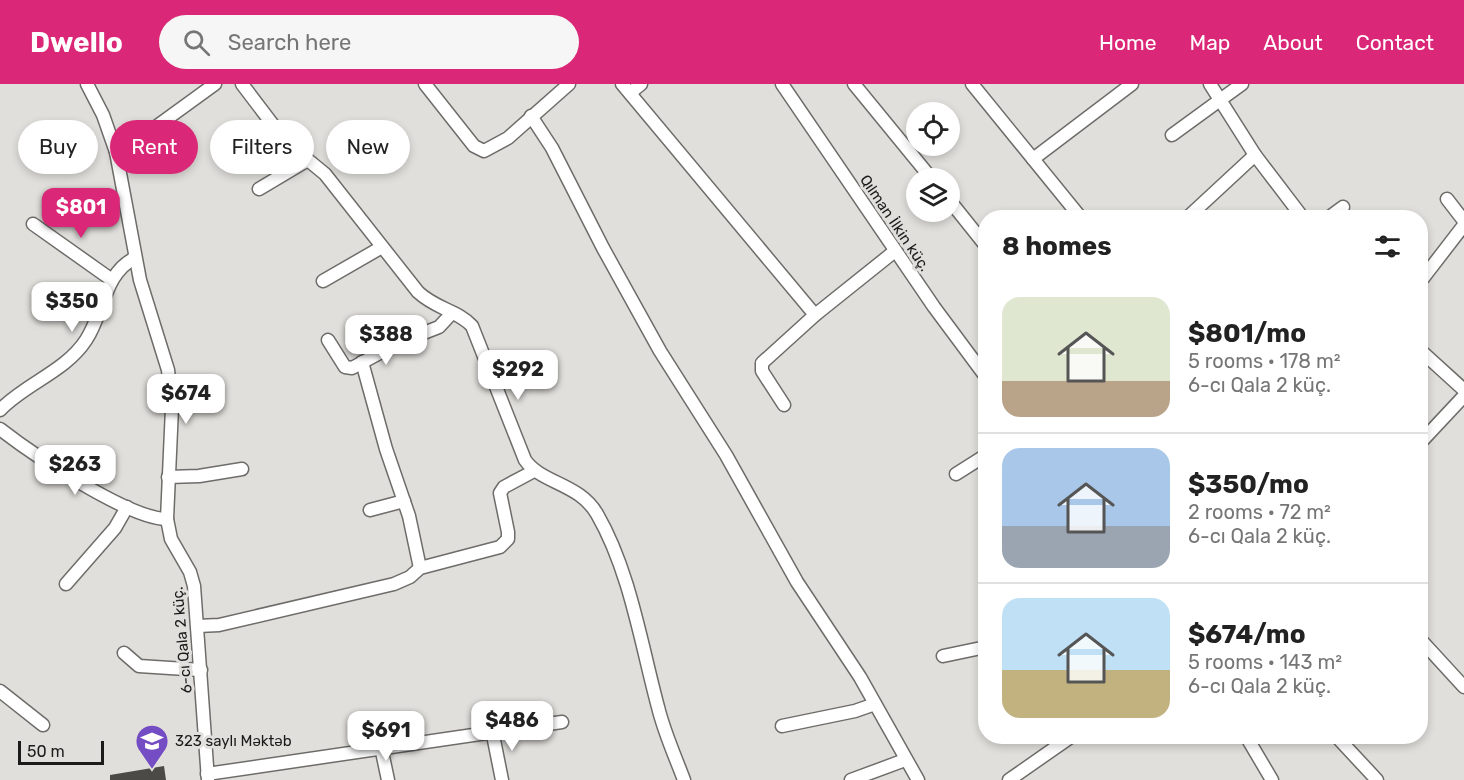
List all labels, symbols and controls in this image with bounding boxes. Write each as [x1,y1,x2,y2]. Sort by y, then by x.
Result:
search box [159,15,579,69]
text: Dwello [30,26,123,59]
icon: search [180,26,213,59]
text: Search here [228,29,351,56]
text: Home [1099,30,1156,55]
text: Map [1189,30,1230,55]
text: About [1263,30,1323,55]
text: Contact [1356,30,1434,55]
map controls [906,102,960,222]
button: locate [906,102,960,156]
chip: Buy [18,120,98,174]
chip: Rent [110,120,198,174]
chip: Filters [210,120,314,174]
chip: New [326,120,410,174]
button: layers [906,168,960,222]
street label: Qılman İlkin küç. [856,171,934,275]
pin: $801 [45,188,117,239]
text: $801 [56,195,106,219]
icon: filters [1371,230,1404,263]
text: 8 homes [1002,231,1112,262]
pin: $350 [36,282,108,333]
text: $350 [45,289,99,313]
pin: $388 [350,315,422,366]
text: $801/mo [1188,318,1306,349]
icon: home [1050,321,1122,393]
text: $388 [359,322,413,346]
text: 5 rooms · 178 m² [1188,349,1341,373]
pin: $292 [482,350,554,401]
text: $292 [492,357,544,381]
text: 6-cı Qala 2 küç. [1188,373,1331,397]
pin: $674 [150,374,222,425]
text: $674 [161,381,211,405]
pin: $263 [39,445,111,496]
text: $263 [49,452,101,476]
text: $350/mo [1188,469,1309,500]
icon: home [1050,472,1122,544]
text: 2 rooms · 72 m² [1188,500,1331,524]
text: 6-cı Qala 2 küç. [1188,524,1331,548]
street label: 6-cı Qala 2 küç. [168,586,196,694]
text: $674/mo [1188,619,1306,650]
icon: home [1050,622,1122,694]
text: 5 rooms · 143 m² [1188,650,1342,674]
text: 6-cı Qala 2 küç. [1188,674,1331,698]
pin: $486 [476,701,548,752]
text: $486 [485,708,539,732]
pin: $691 [350,711,422,762]
text: $691 [361,718,411,742]
school or university icon: 323 saylı Məktəb [134,723,170,770]
place label: 323 saylı Məktəb [175,732,292,750]
scale bar [18,738,104,766]
text: 50 m [27,742,65,761]

